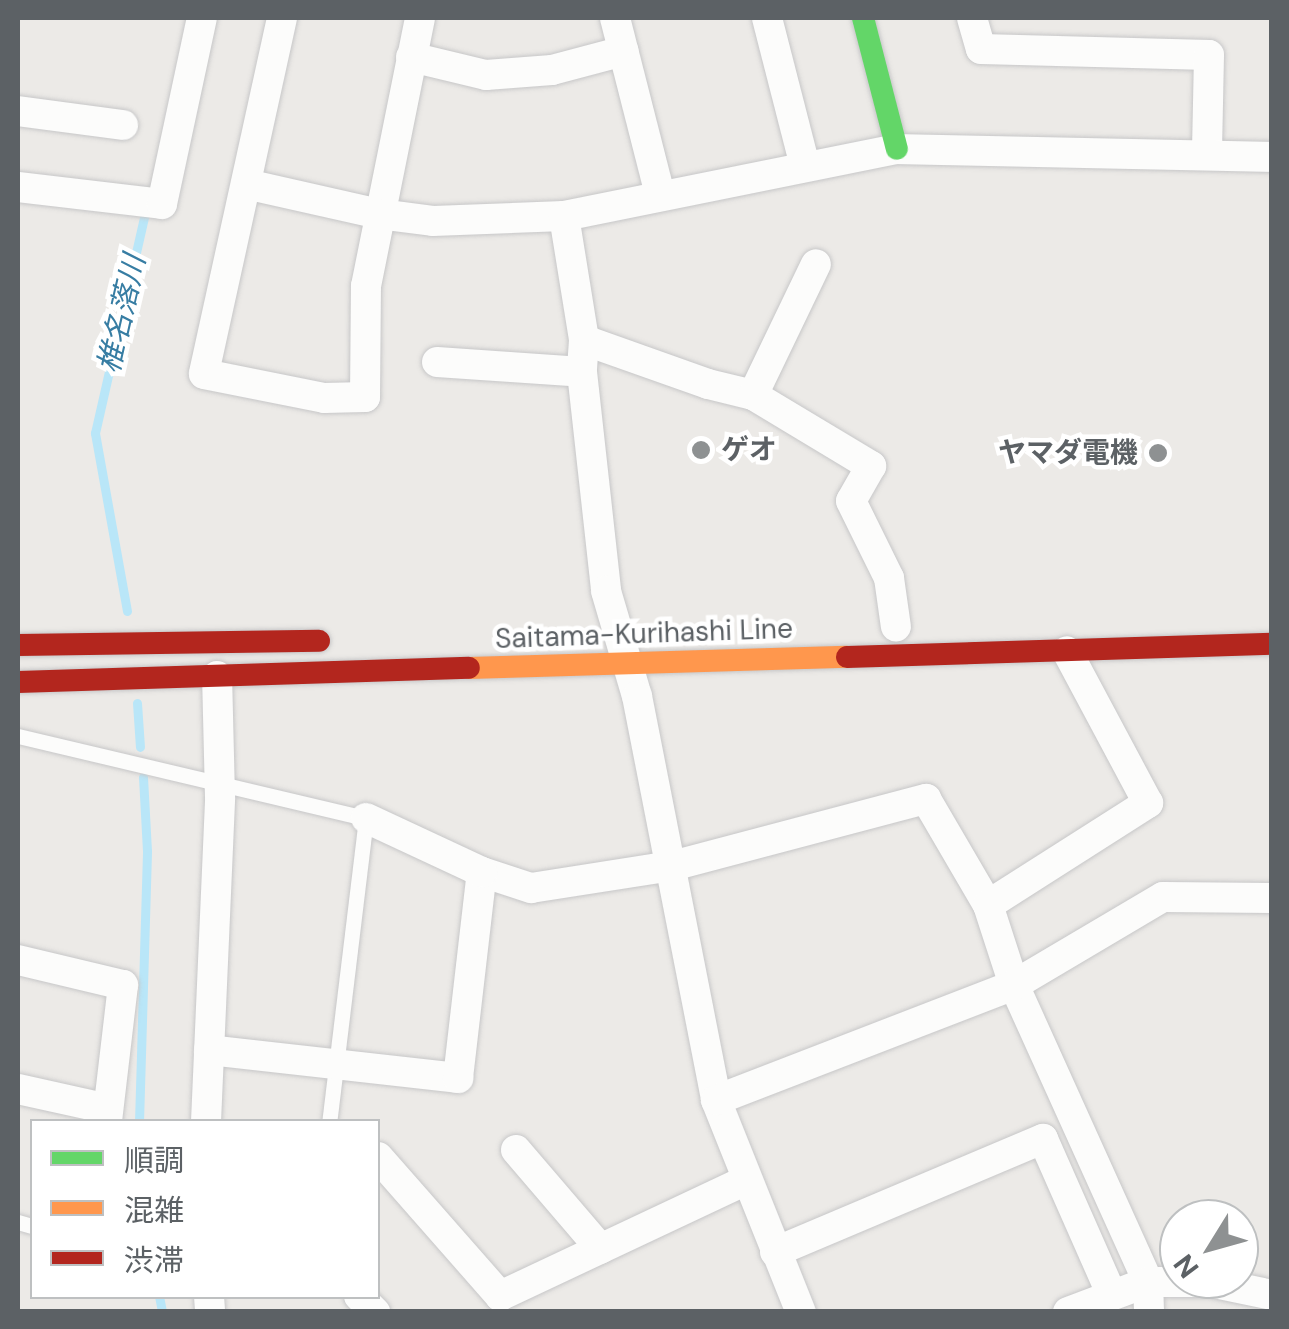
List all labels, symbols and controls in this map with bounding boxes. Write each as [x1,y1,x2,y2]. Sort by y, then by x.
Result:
water label: 椎名落川 [91,251,153,377]
place label: ゲオ [721,433,777,467]
place label: ヤマダ電機 [998,436,1138,470]
marker: ゲオ [690,439,712,461]
marker: ヤマダ電機 [1147,442,1169,464]
street label: Saitama-Kurihashi Line [495,612,793,656]
legend [30,1119,380,1299]
text: 順調 [124,1141,184,1180]
text: 混雑 [124,1191,184,1230]
north arrow [1159,1199,1259,1299]
text: 渋滞 [124,1241,184,1280]
text: N [1165,1247,1207,1285]

